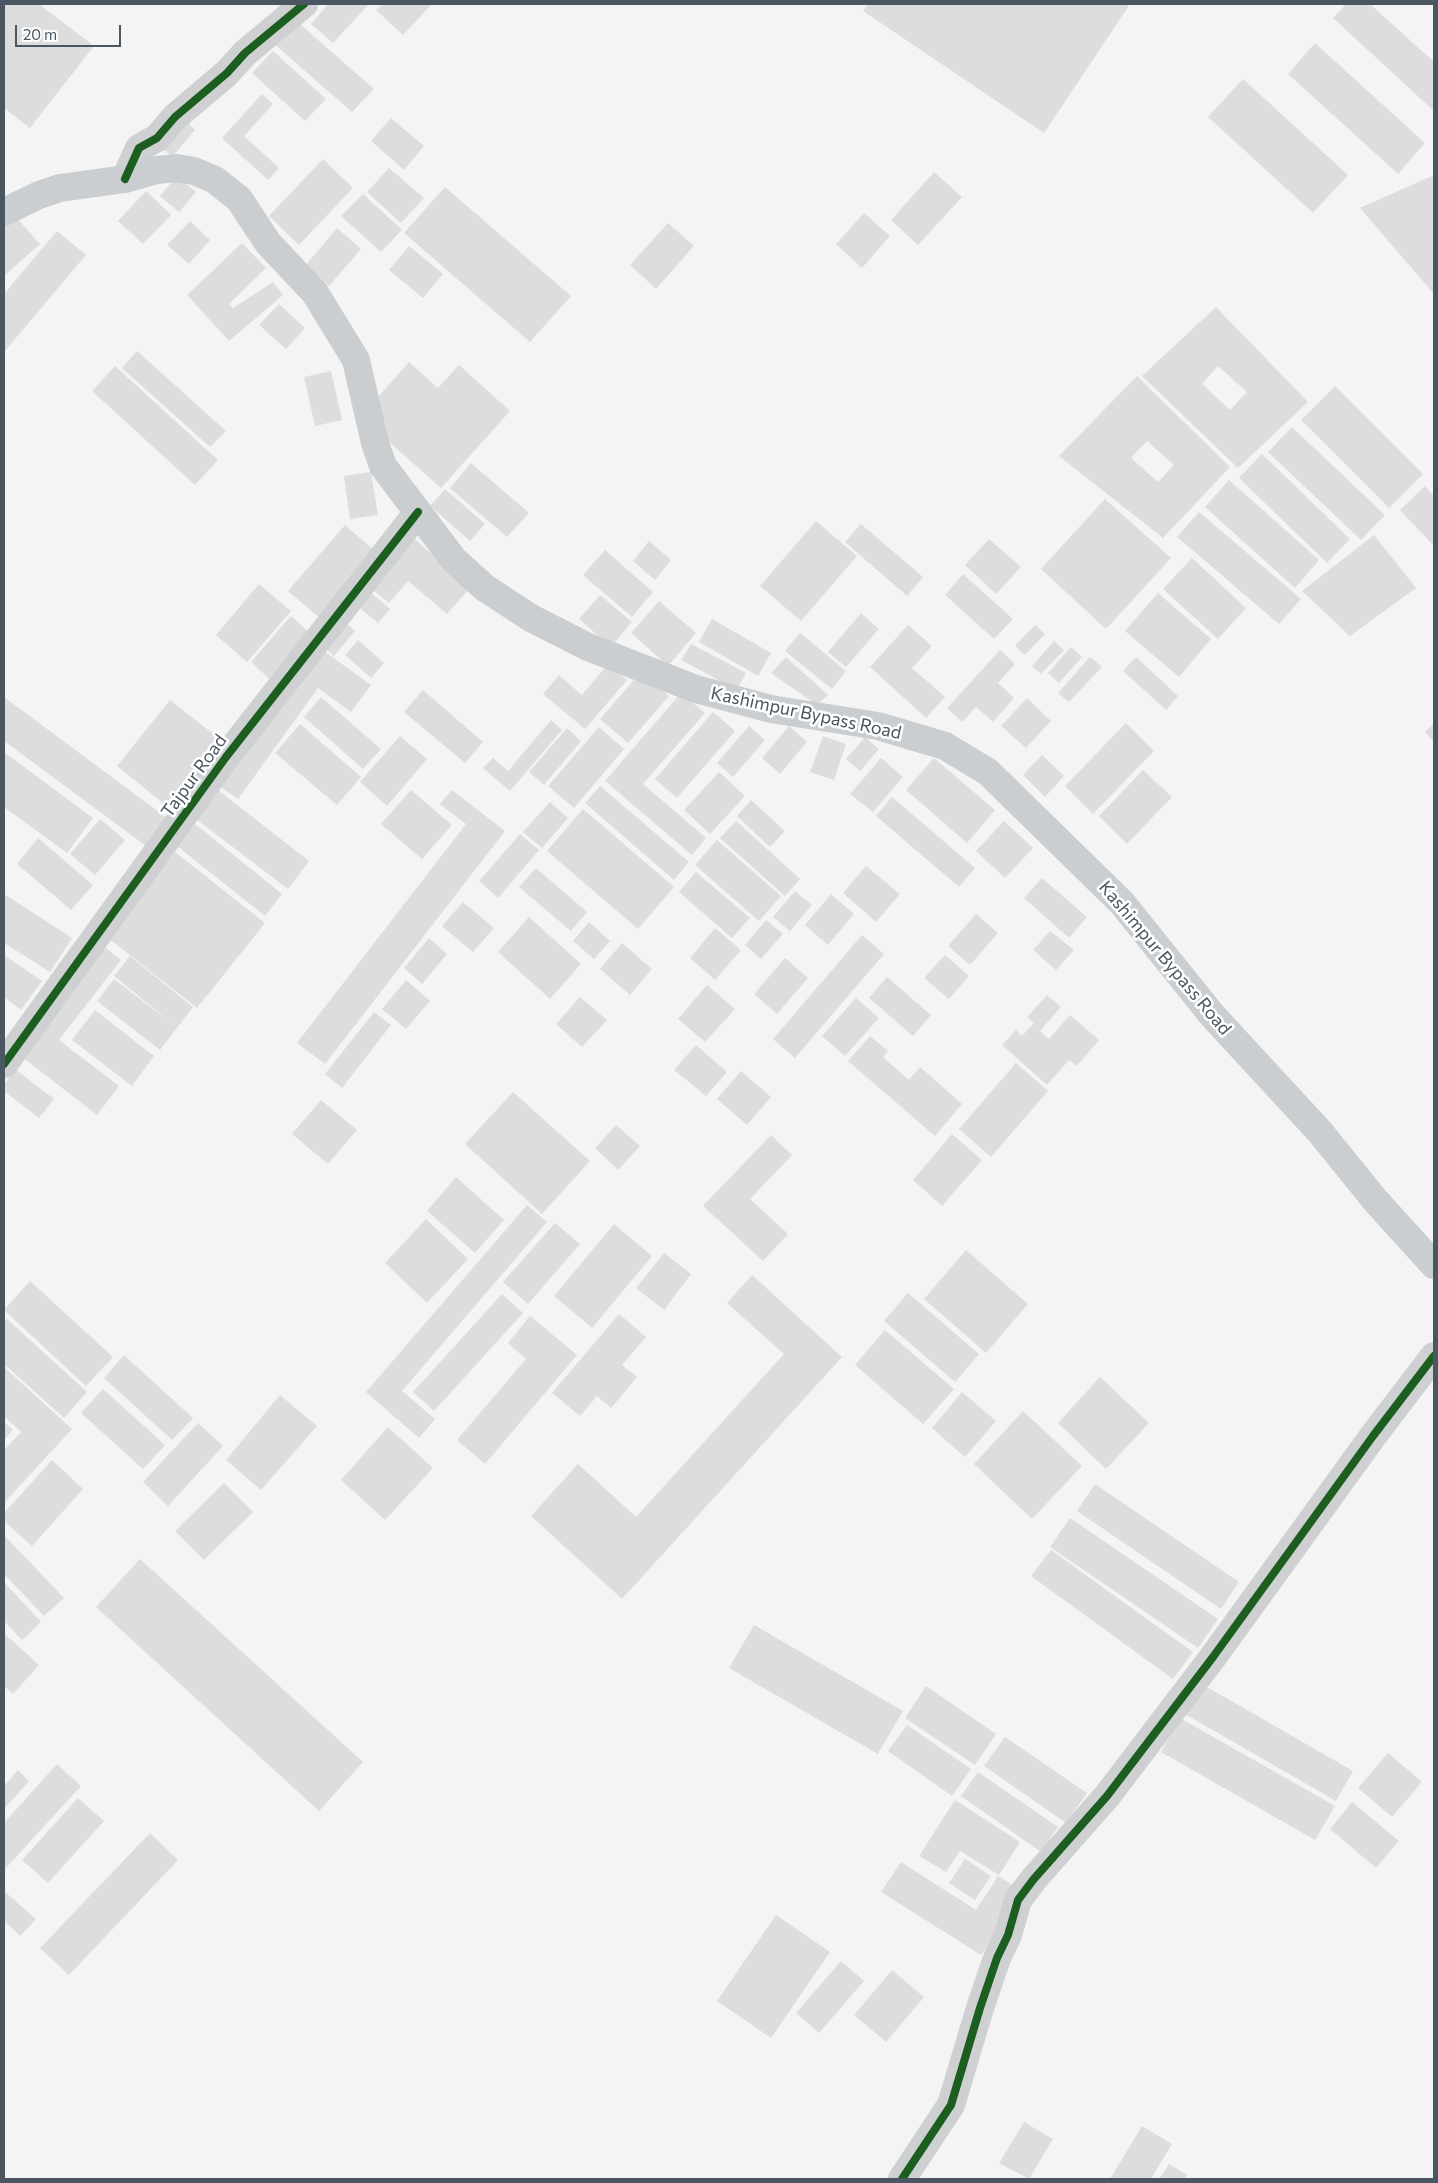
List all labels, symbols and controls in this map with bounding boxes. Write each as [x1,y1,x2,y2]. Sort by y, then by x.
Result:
scale bar [18,15,124,47]
text: 20 m [23,25,57,43]
street label: Kashimpur Bypass Road [709,682,903,744]
street label: Tajpur Road [157,730,231,822]
street label: Kashimpur Bypass Road [1094,877,1236,1039]

